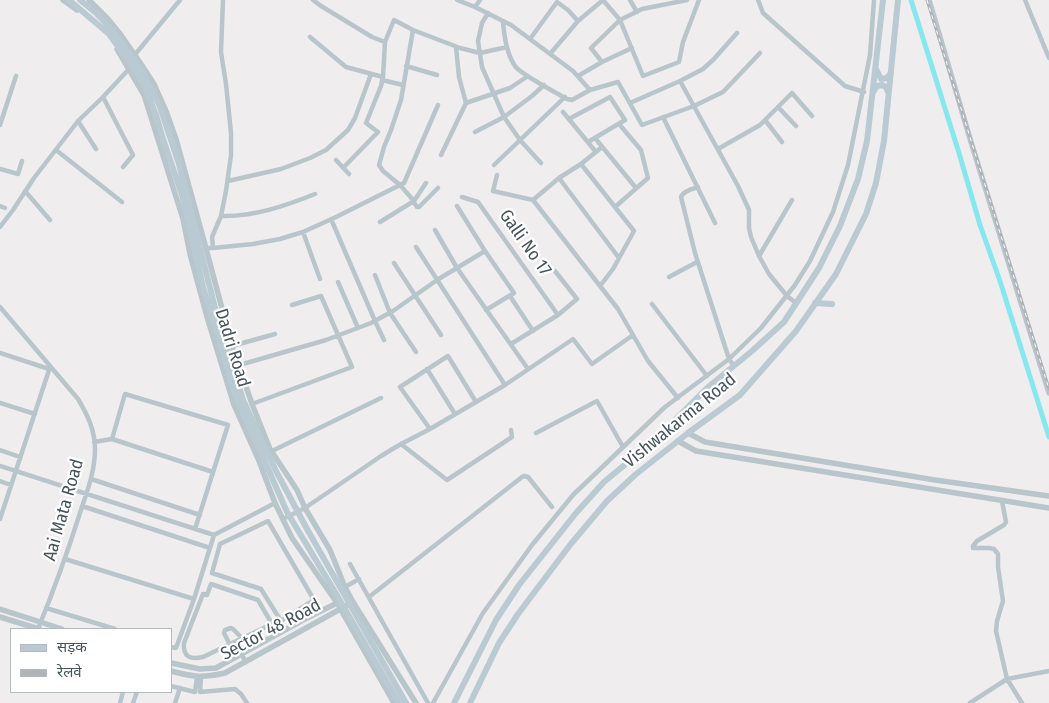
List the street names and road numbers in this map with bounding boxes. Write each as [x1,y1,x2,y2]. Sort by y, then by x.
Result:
street label: Galli No 17 [494,206,556,280]
street label: Dadri Road [210,306,254,390]
street label: Vishwakarma Road [619,369,741,473]
street label: Aai Mata Road [39,457,89,563]
street label: Sector 48 Road [217,595,325,665]

